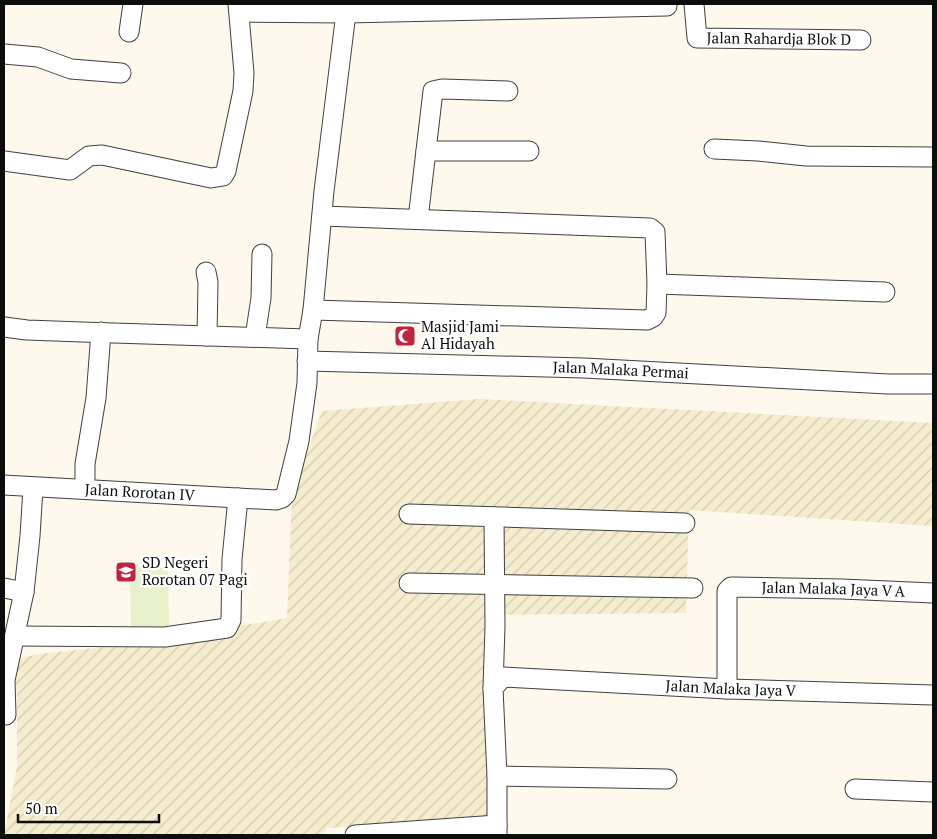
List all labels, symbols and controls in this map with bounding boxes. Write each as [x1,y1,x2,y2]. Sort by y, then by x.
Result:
street label: Jalan Rahardja Blok D [706,27,851,49]
place label: Masjid Jami Al Hidayah [421,316,499,353]
mosque icon: Masjid Jami Al Hidayah [393,324,417,348]
street label: Jalan Malaka Permai [553,356,689,382]
street label: Jalan Rorotan IV [84,478,196,505]
place label: SD Negeri Rorotan 07 Pagi [142,552,248,589]
school or university icon: SD Negeri Rorotan 07 Pagi [114,560,138,584]
street label: Jalan Malaka Jaya V A [761,577,906,601]
street label: Jalan Malaka Jaya V [665,675,797,700]
scale bar [18,792,159,824]
text: 50 m [25,798,58,818]

